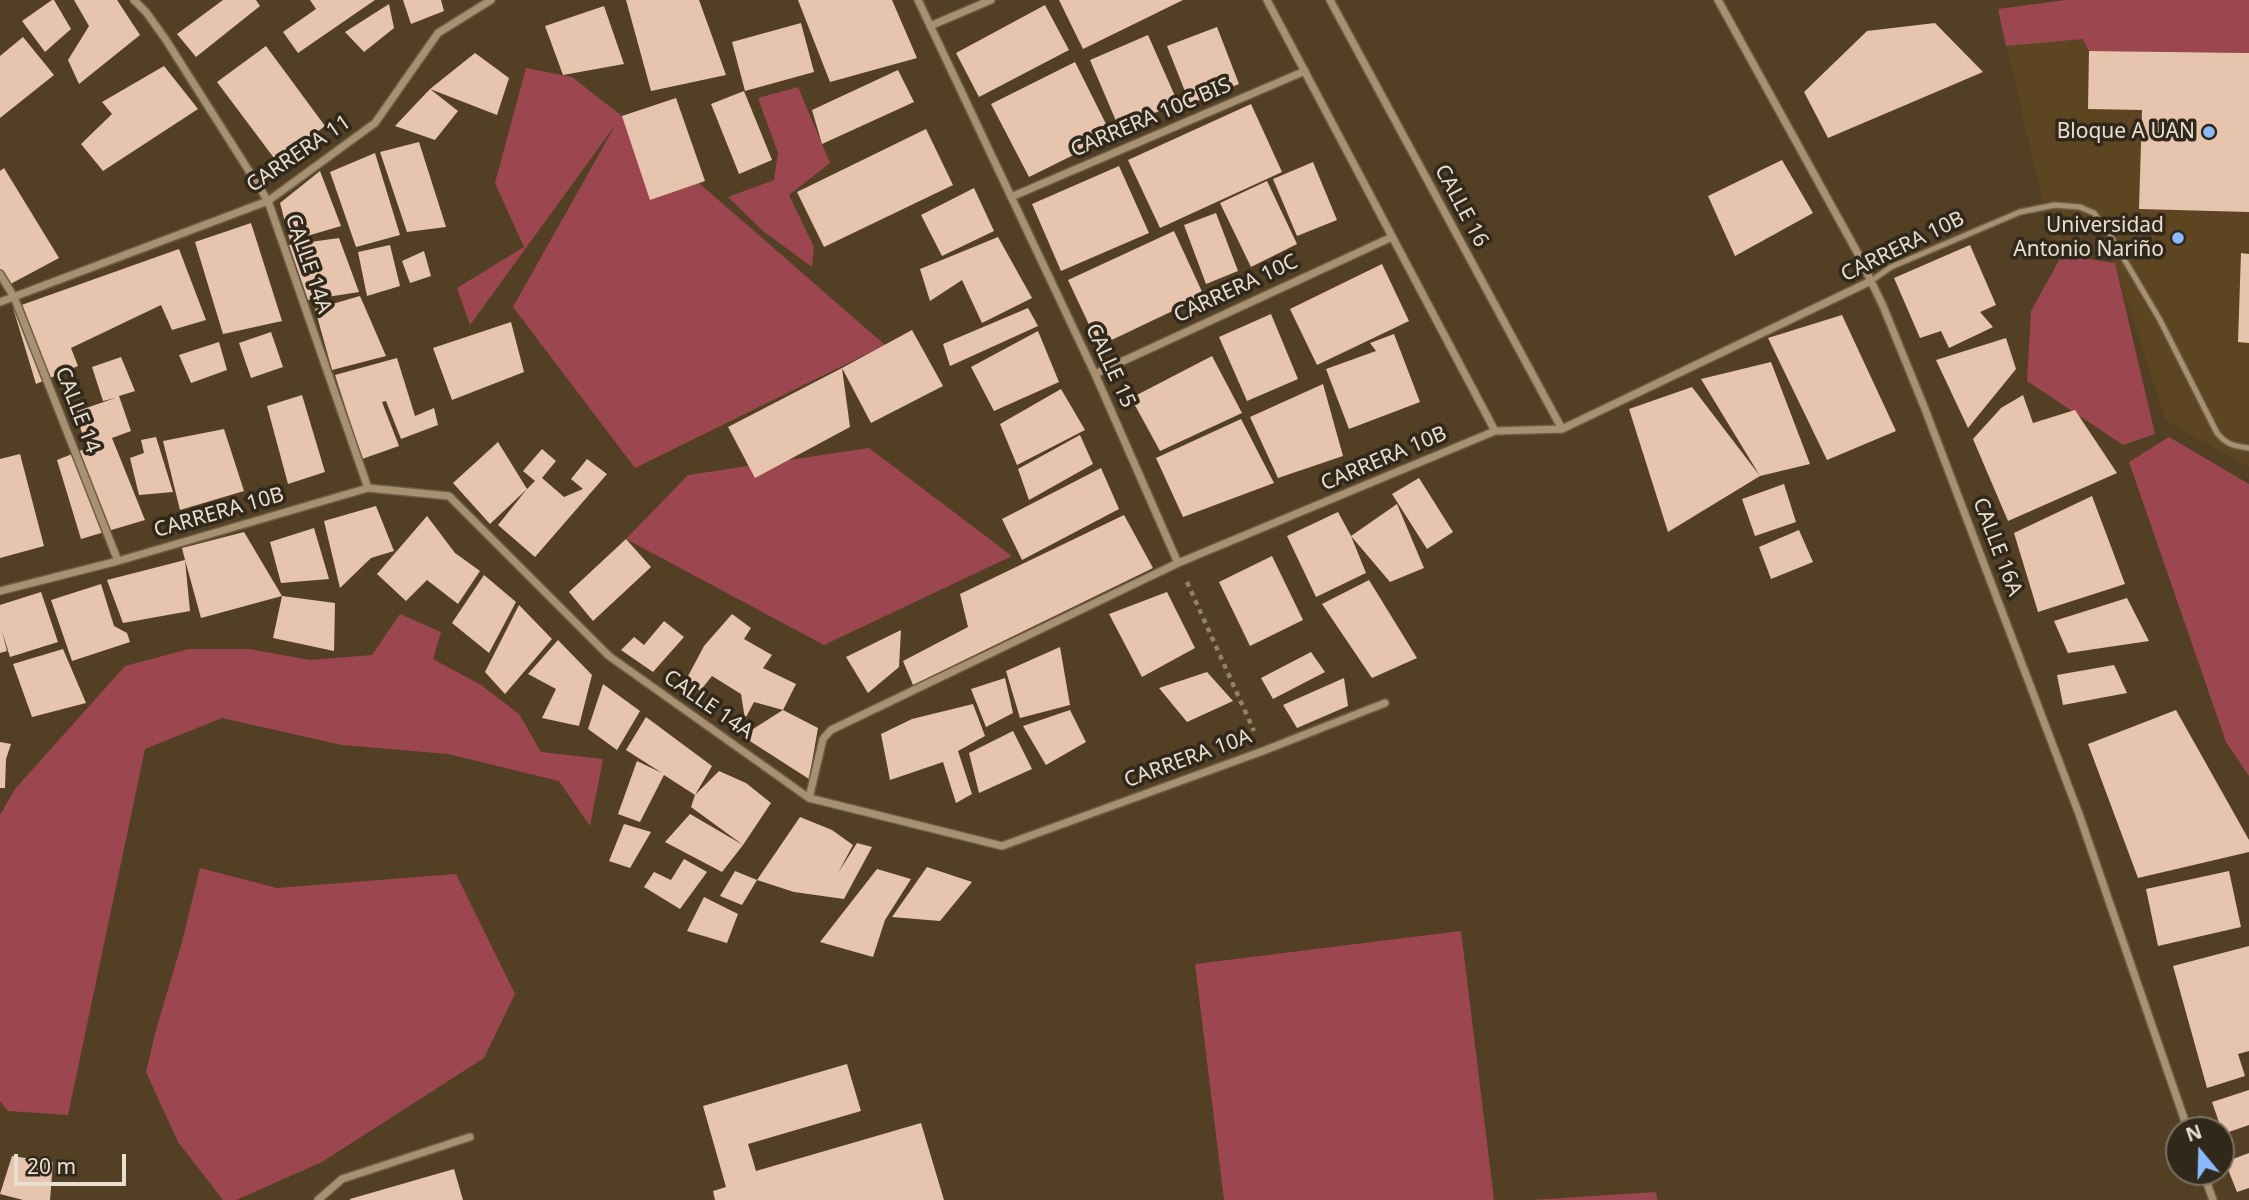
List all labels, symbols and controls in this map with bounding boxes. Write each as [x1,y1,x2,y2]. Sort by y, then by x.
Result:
street label: CARRERA 10C BIS [1067,73,1235,163]
street label: CARRERA 11 [242,110,356,198]
place label: Bloque A UAN [2057,119,2195,145]
marker: Bloque A UAN [2201,124,2217,140]
street label: CALLE 16 [1429,160,1493,252]
street label: CARRERA 10B [1837,206,1969,288]
street label: CALLE 14A [279,211,337,317]
place label: Universidad Antonio Nariño [2013,213,2164,263]
marker: Universidad Antonio Nariño [2170,230,2186,246]
street label: CARRERA 10C [1170,249,1302,329]
street label: CALLE 15 [1080,320,1140,412]
street label: CALLE 14 [49,364,105,456]
street label: CARRERA 10B [1317,421,1451,497]
street label: CARRERA 10B [151,482,287,544]
street label: CALLE 16A [1967,494,2027,600]
street label: CALLE 14A [658,665,758,745]
street label: CARRERA 10A [1121,724,1255,794]
north arrow [2165,1116,2235,1186]
text: N [2182,1118,2205,1148]
scale bar [18,1140,130,1184]
text: 20 m [27,1152,76,1180]

